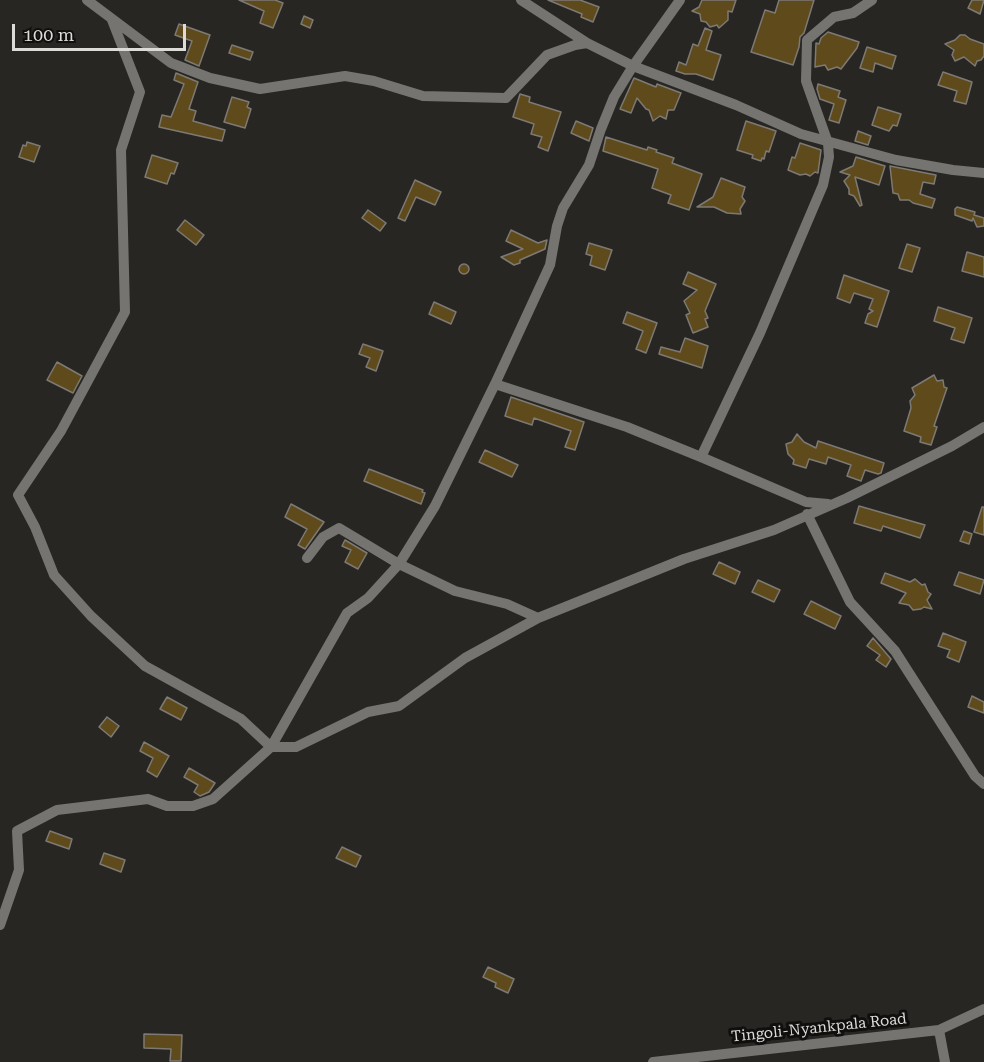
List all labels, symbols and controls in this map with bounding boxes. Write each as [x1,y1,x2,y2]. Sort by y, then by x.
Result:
scale bar [15,12,189,50]
text: 100 m [23,24,74,45]
street label: Tingoli-Nyankpala Road [730,1010,908,1046]

